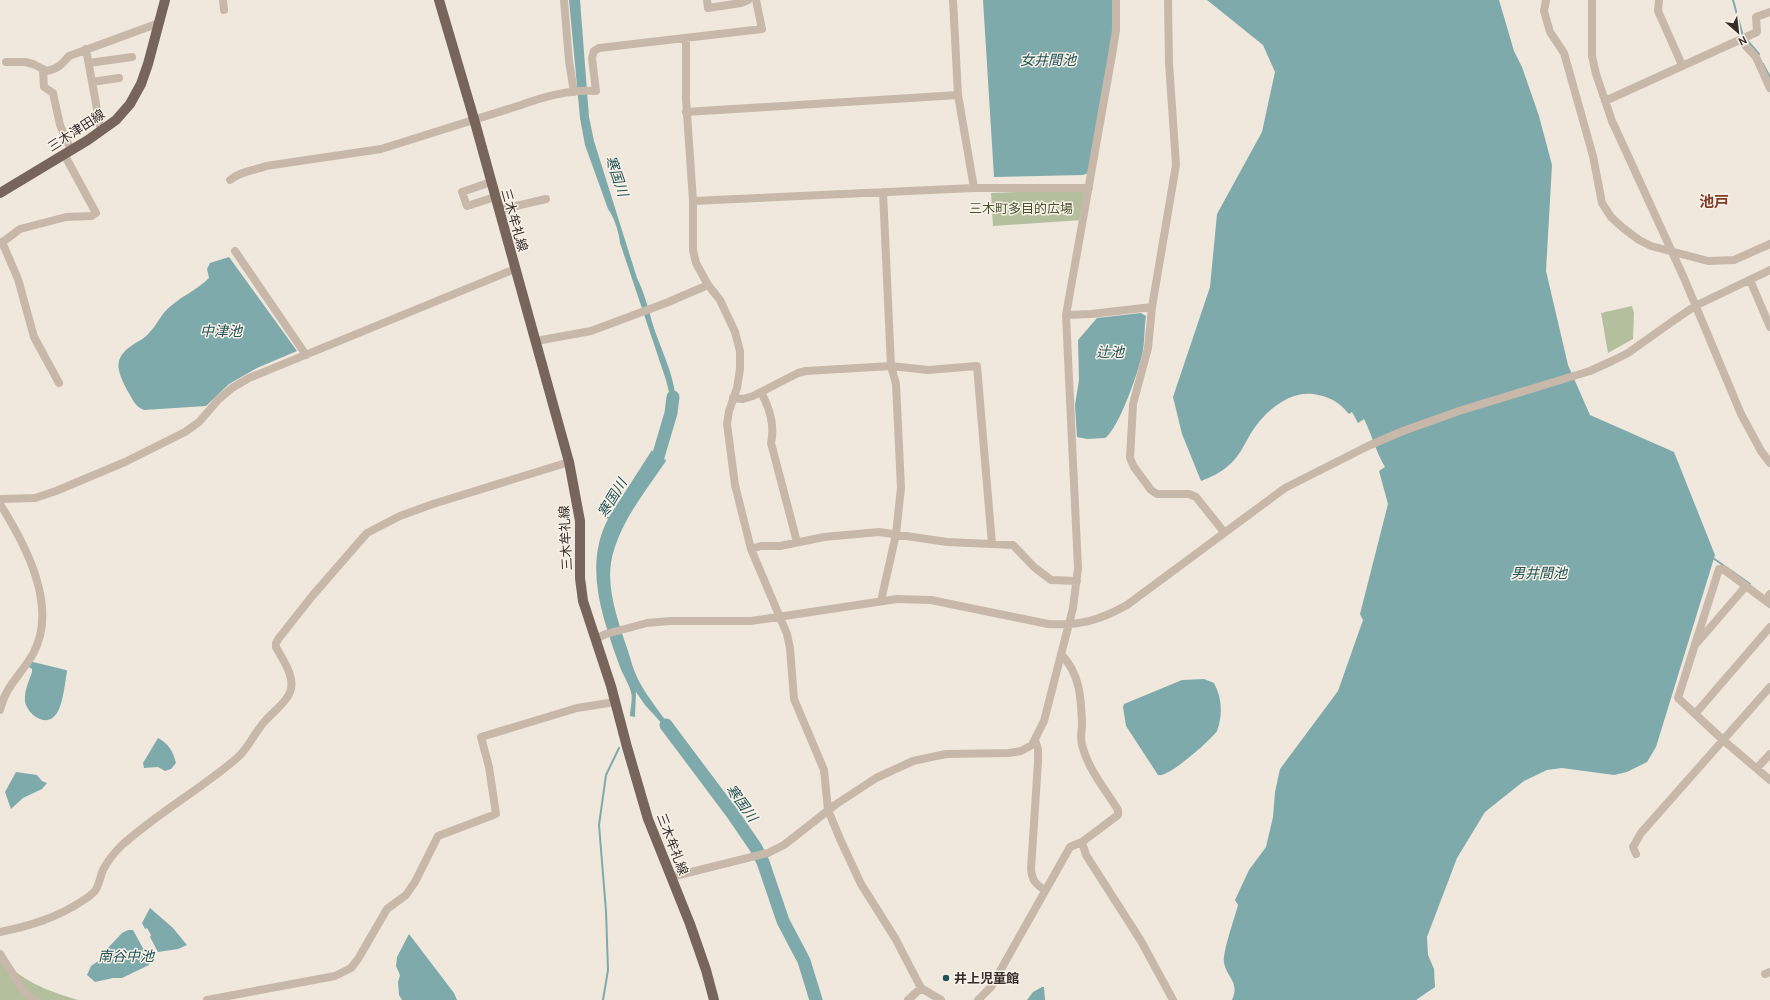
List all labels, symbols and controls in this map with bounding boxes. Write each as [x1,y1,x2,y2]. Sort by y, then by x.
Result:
north arrow [1718,12,1758,52]
text: N [1736,33,1749,49]
water label: 女井間池 [1020,51,1078,69]
street label: 三木津田線 [44,106,108,154]
water label: 寒国川 [602,153,633,201]
street label: 三木牟礼線 [498,187,532,253]
district label: 池戸 [1699,193,1729,211]
park label: 三木町多目的広場 [969,200,1073,216]
water label: 中津池 [200,322,244,340]
water label: 辻池 [1096,343,1126,361]
water label: 寒国川 [593,474,632,521]
street label: 三木牟礼線 [555,505,575,571]
water label: 男井間池 [1511,564,1569,582]
water label: 寒国川 [722,781,763,827]
street label: 三木牟礼線 [654,811,692,877]
water label: 南谷中池 [98,947,156,965]
place label: 井上児童館 [954,970,1019,986]
marker: 井上児童館 [941,973,951,983]

